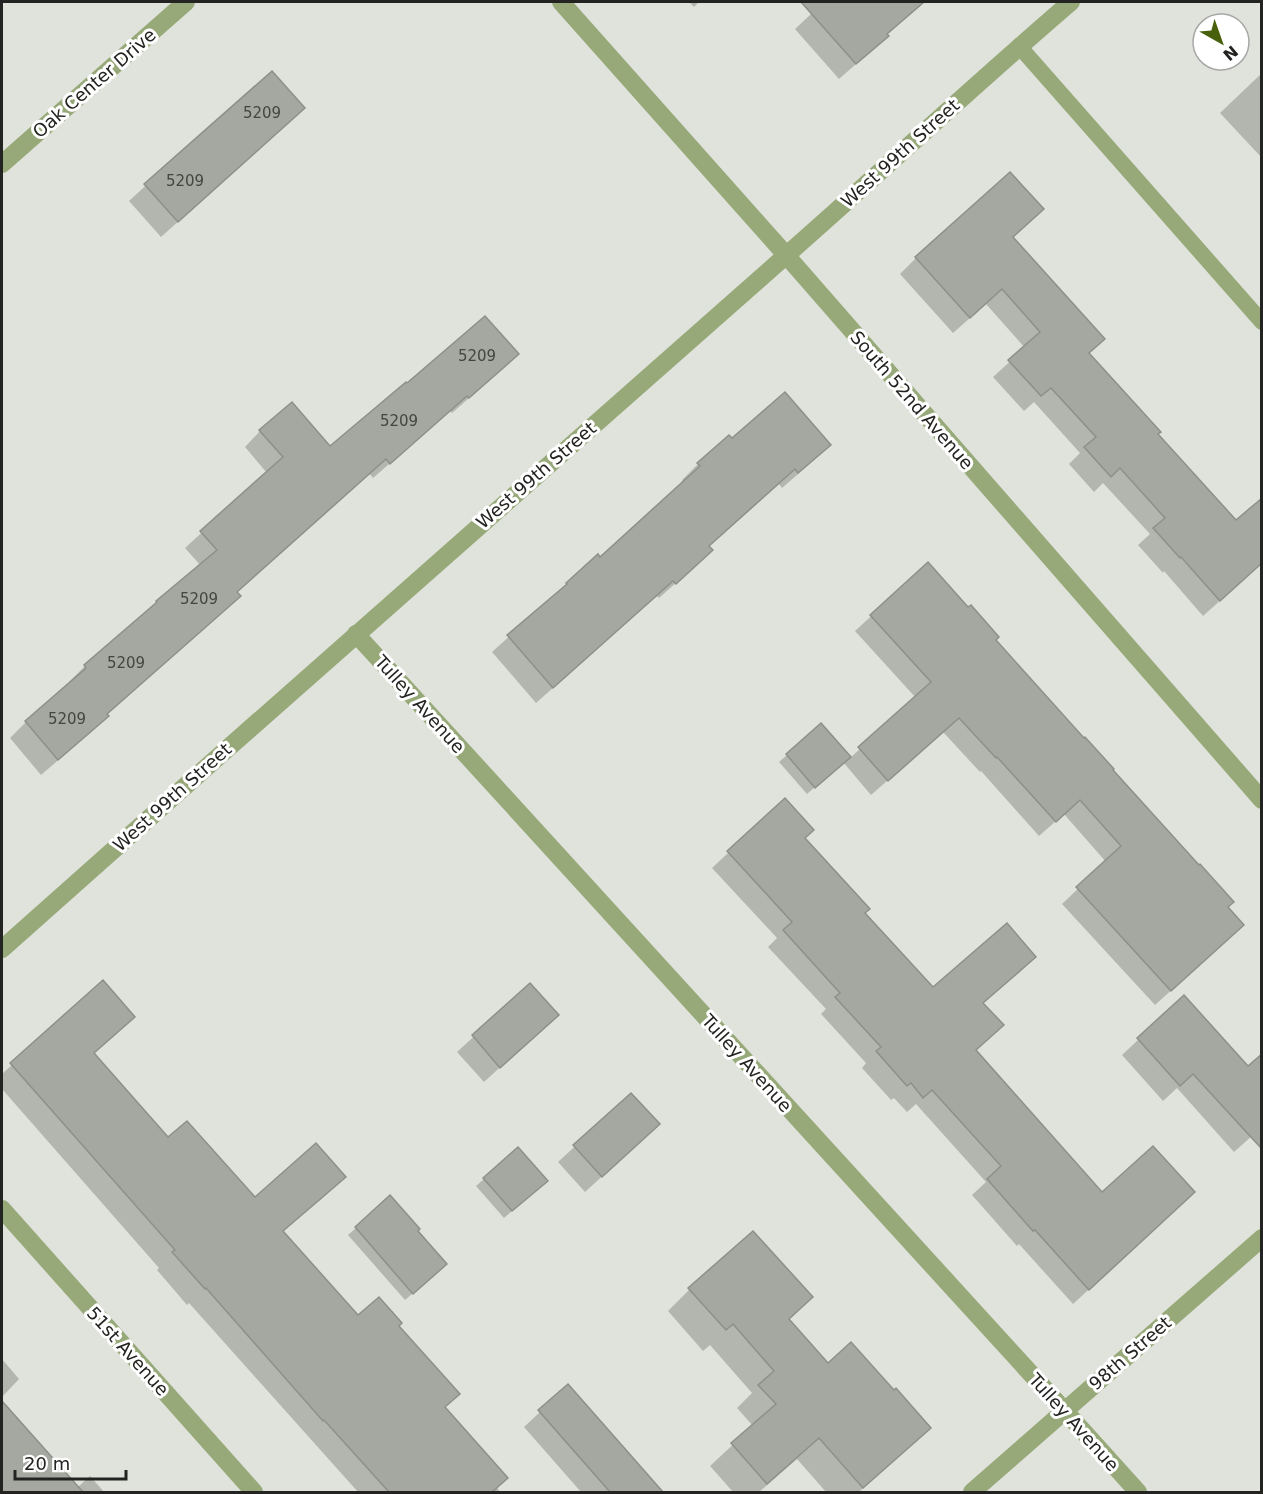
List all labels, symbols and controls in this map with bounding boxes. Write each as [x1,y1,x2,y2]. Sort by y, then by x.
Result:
north arrow [1191,12,1251,72]
street label: Oak Center Drive [28,24,160,142]
text: N [1219,42,1242,65]
street label: West 99th Street [837,94,963,212]
house number: 5209 [243,104,281,122]
house number: 5209 [166,172,204,190]
street label: South 52nd Avenue [846,327,978,473]
house number: 5209 [458,347,496,365]
house number: 5209 [380,412,418,430]
street label: West 99th Street [472,417,600,533]
house number: 5209 [180,590,218,608]
street label: Tulley Avenue [370,650,469,757]
house number: 5209 [107,654,145,672]
house number: 5209 [48,710,86,728]
street label: West 99th Street [109,738,235,856]
street label: Tulley Avenue [697,1009,796,1116]
street label: 51st Avenue [83,1302,173,1400]
street label: 98th Street [1085,1312,1175,1394]
street label: Tulley Avenue [1024,1368,1123,1475]
scale bar [15,1443,126,1481]
text: 20 m [24,1453,70,1474]

